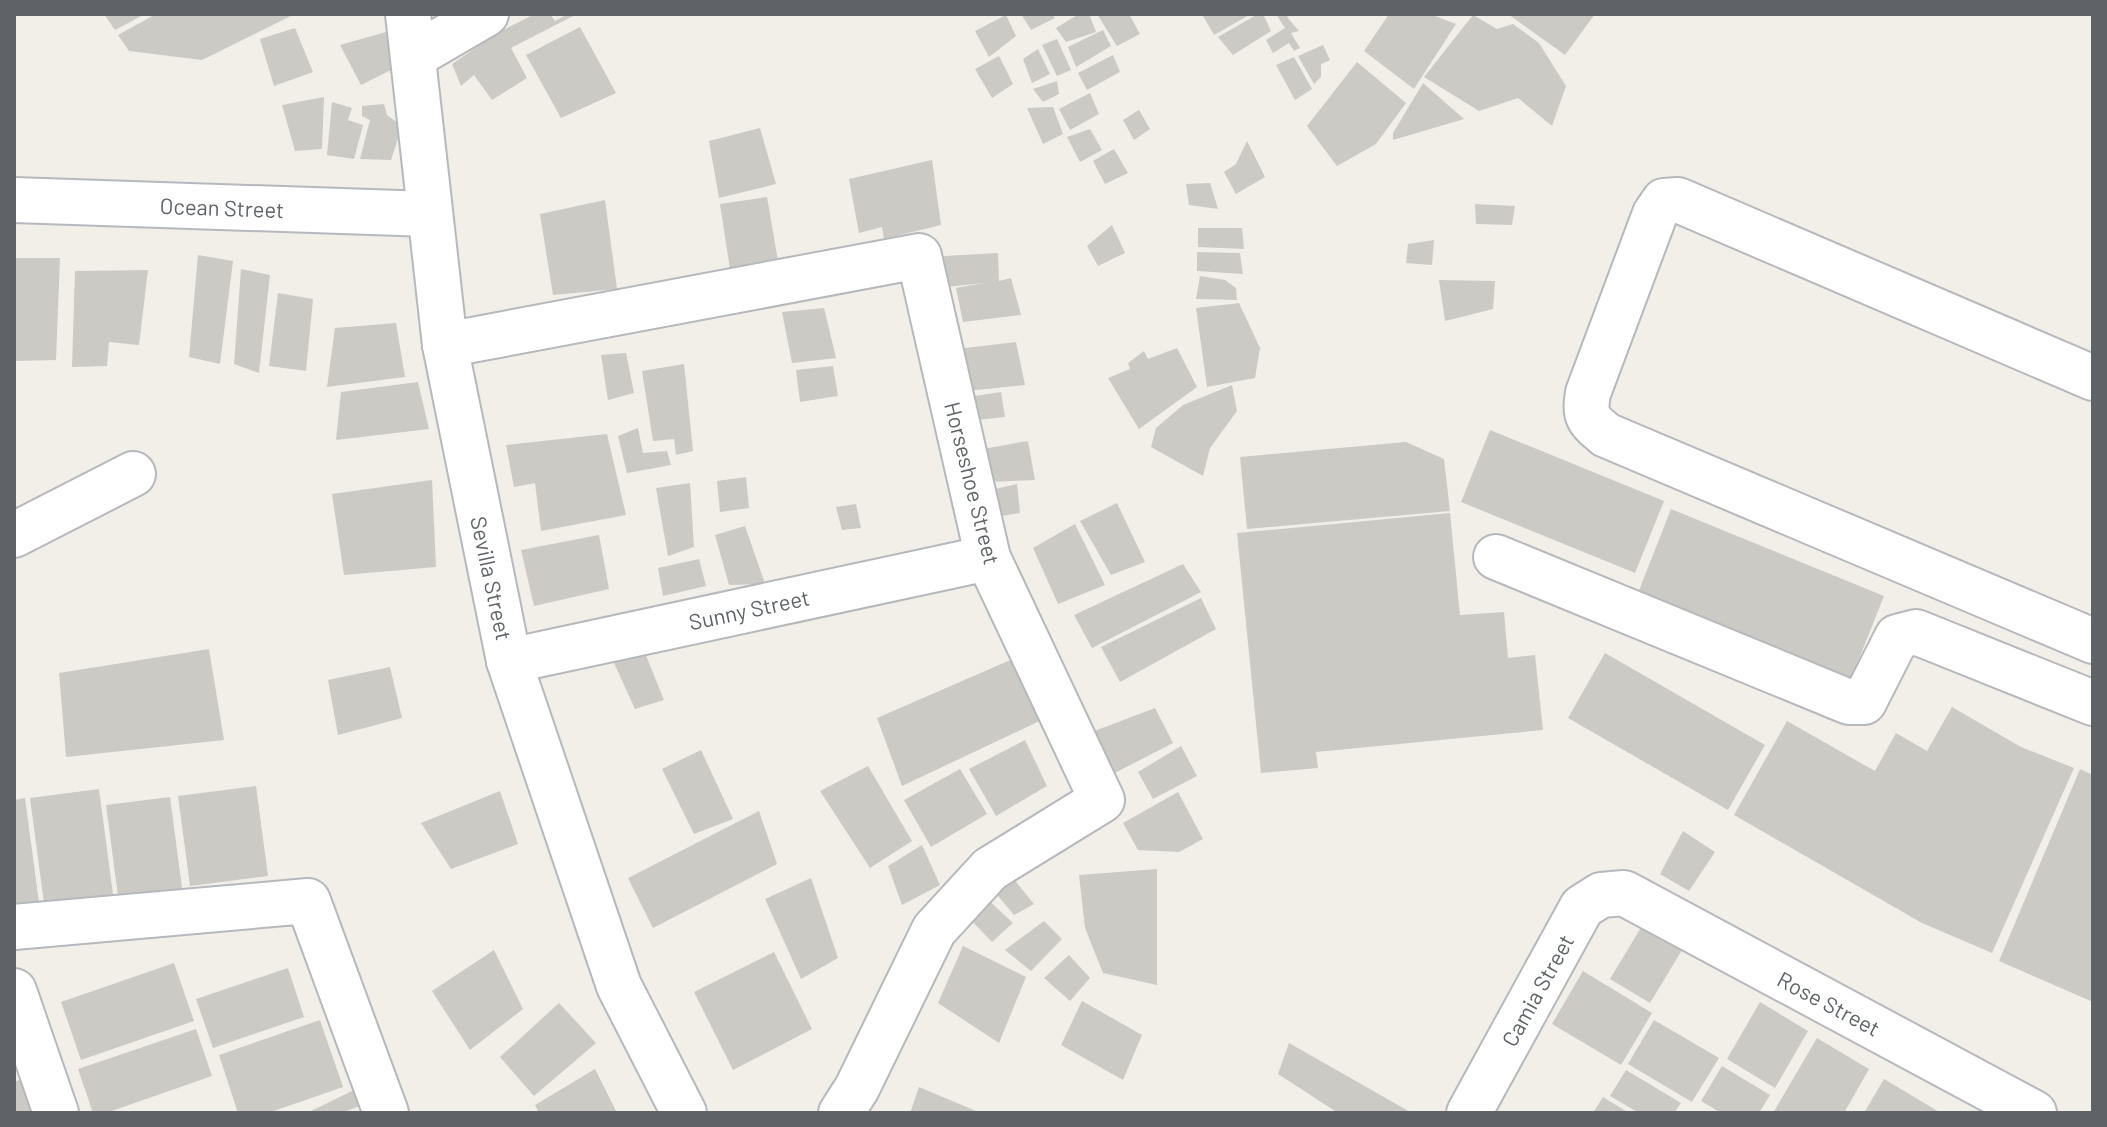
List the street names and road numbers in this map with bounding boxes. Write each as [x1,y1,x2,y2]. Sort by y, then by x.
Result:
street label: Ocean Street [159,192,285,222]
street label: Horseshoe Street [940,399,1006,567]
street label: Sevilla Street [466,514,518,642]
street label: Sunny Street [686,584,812,634]
street label: Camia Street [1496,929,1578,1051]
street label: Rose Street [1773,965,1885,1041]

